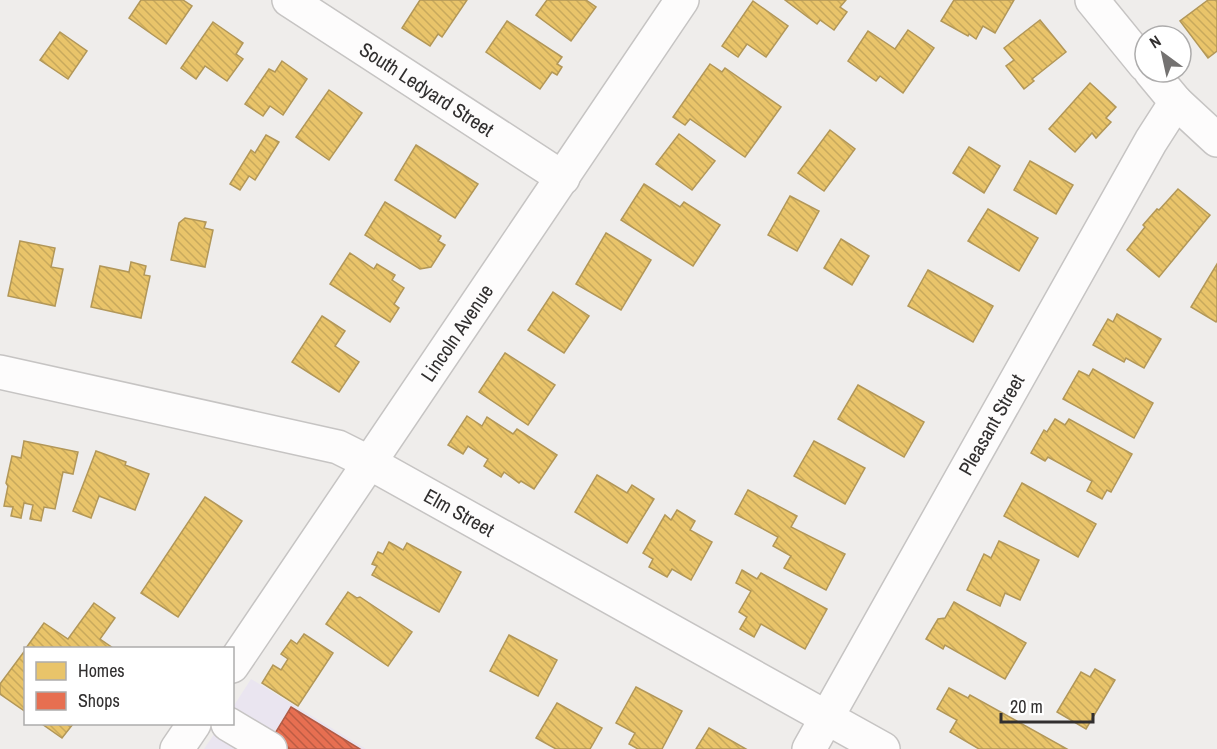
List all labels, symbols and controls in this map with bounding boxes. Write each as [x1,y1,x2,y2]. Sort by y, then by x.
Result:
north arrow [1133,24,1193,84]
text: N [1145,30,1165,53]
street label: South Ledyard Street [354,35,500,143]
street label: Lincoln Avenue [414,279,499,387]
street label: Pleasant Street [952,369,1030,480]
street label: Elm Street [419,482,500,543]
legend [24,647,234,725]
text: Homes [78,658,125,683]
scale bar [1001,686,1092,724]
text: Shops [78,688,120,713]
text: 20 m [1010,694,1043,719]

